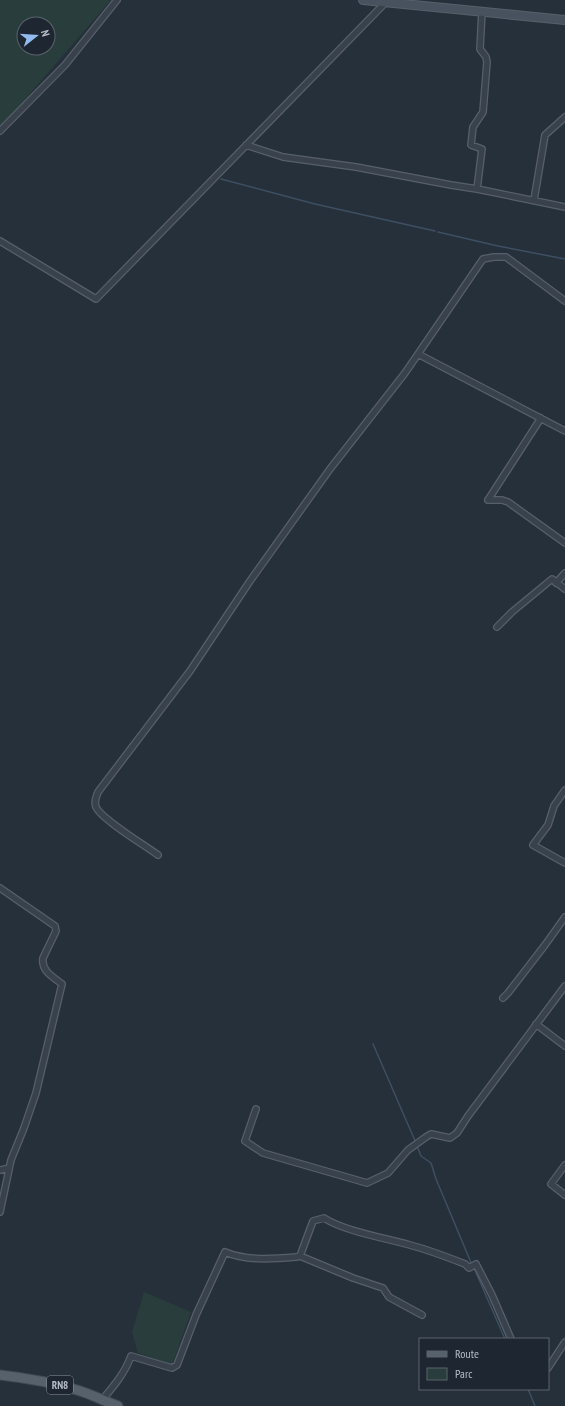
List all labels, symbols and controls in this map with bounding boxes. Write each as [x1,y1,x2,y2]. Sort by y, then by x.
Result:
north arrow [16,16,56,56]
text: N [38,28,53,38]
legend [419,1338,549,1390]
text: Route [455,1346,479,1361]
text: Parc [455,1366,473,1381]
road number: RN8 [47,1376,73,1394]

